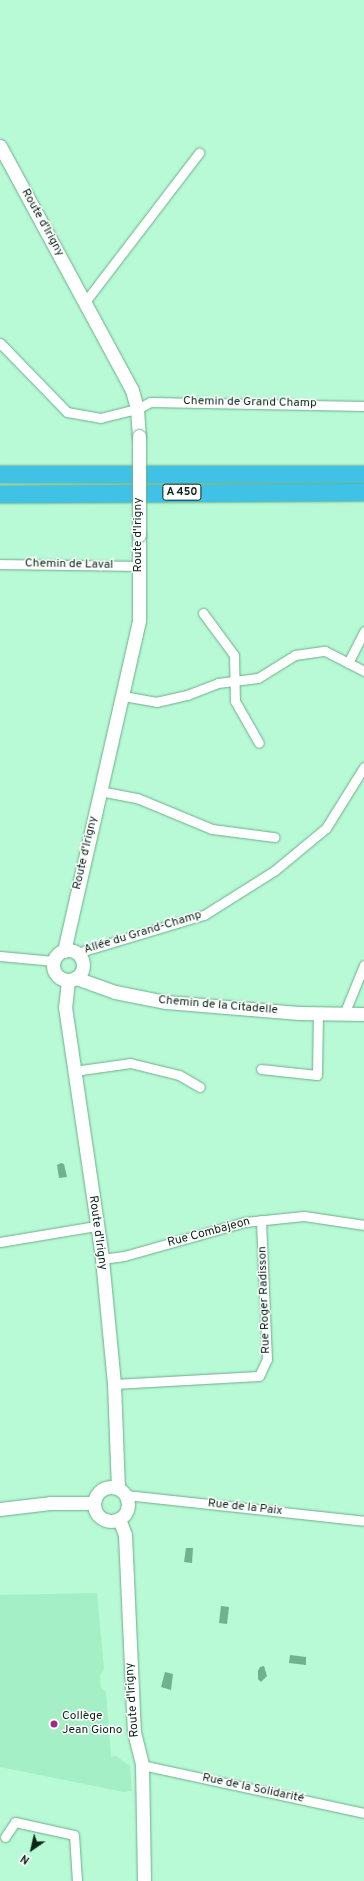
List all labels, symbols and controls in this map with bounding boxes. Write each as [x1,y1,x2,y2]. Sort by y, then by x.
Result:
street label: Route d'Irigny [17,187,67,259]
street label: Chemin de Grand Champ [183,395,317,411]
road number: A 450 [162,483,202,501]
street label: Route d'Irigny [132,497,146,573]
street label: Chemin de Laval [25,557,113,573]
street label: Route d'Irigny [71,815,101,891]
street label: Allée du Grand-Champ [82,908,204,958]
street label: Chemin de la Citadelle [158,994,278,1018]
street label: Route d'Irigny [85,1195,109,1271]
street label: Rue Combajeon [166,1215,252,1251]
street label: Rue Roger Radisson [256,1246,274,1354]
street label: Rue de la Paix [207,1497,283,1519]
street label: Route d'Irigny [123,1662,143,1738]
place label: Collège Jean Giono [62,1710,123,1738]
marker: Collège Jean Giono [49,1719,59,1729]
street label: Rue de la Solidarité [201,1771,305,1807]
north arrow [12,1829,52,1869]
text: N [18,1851,32,1867]

